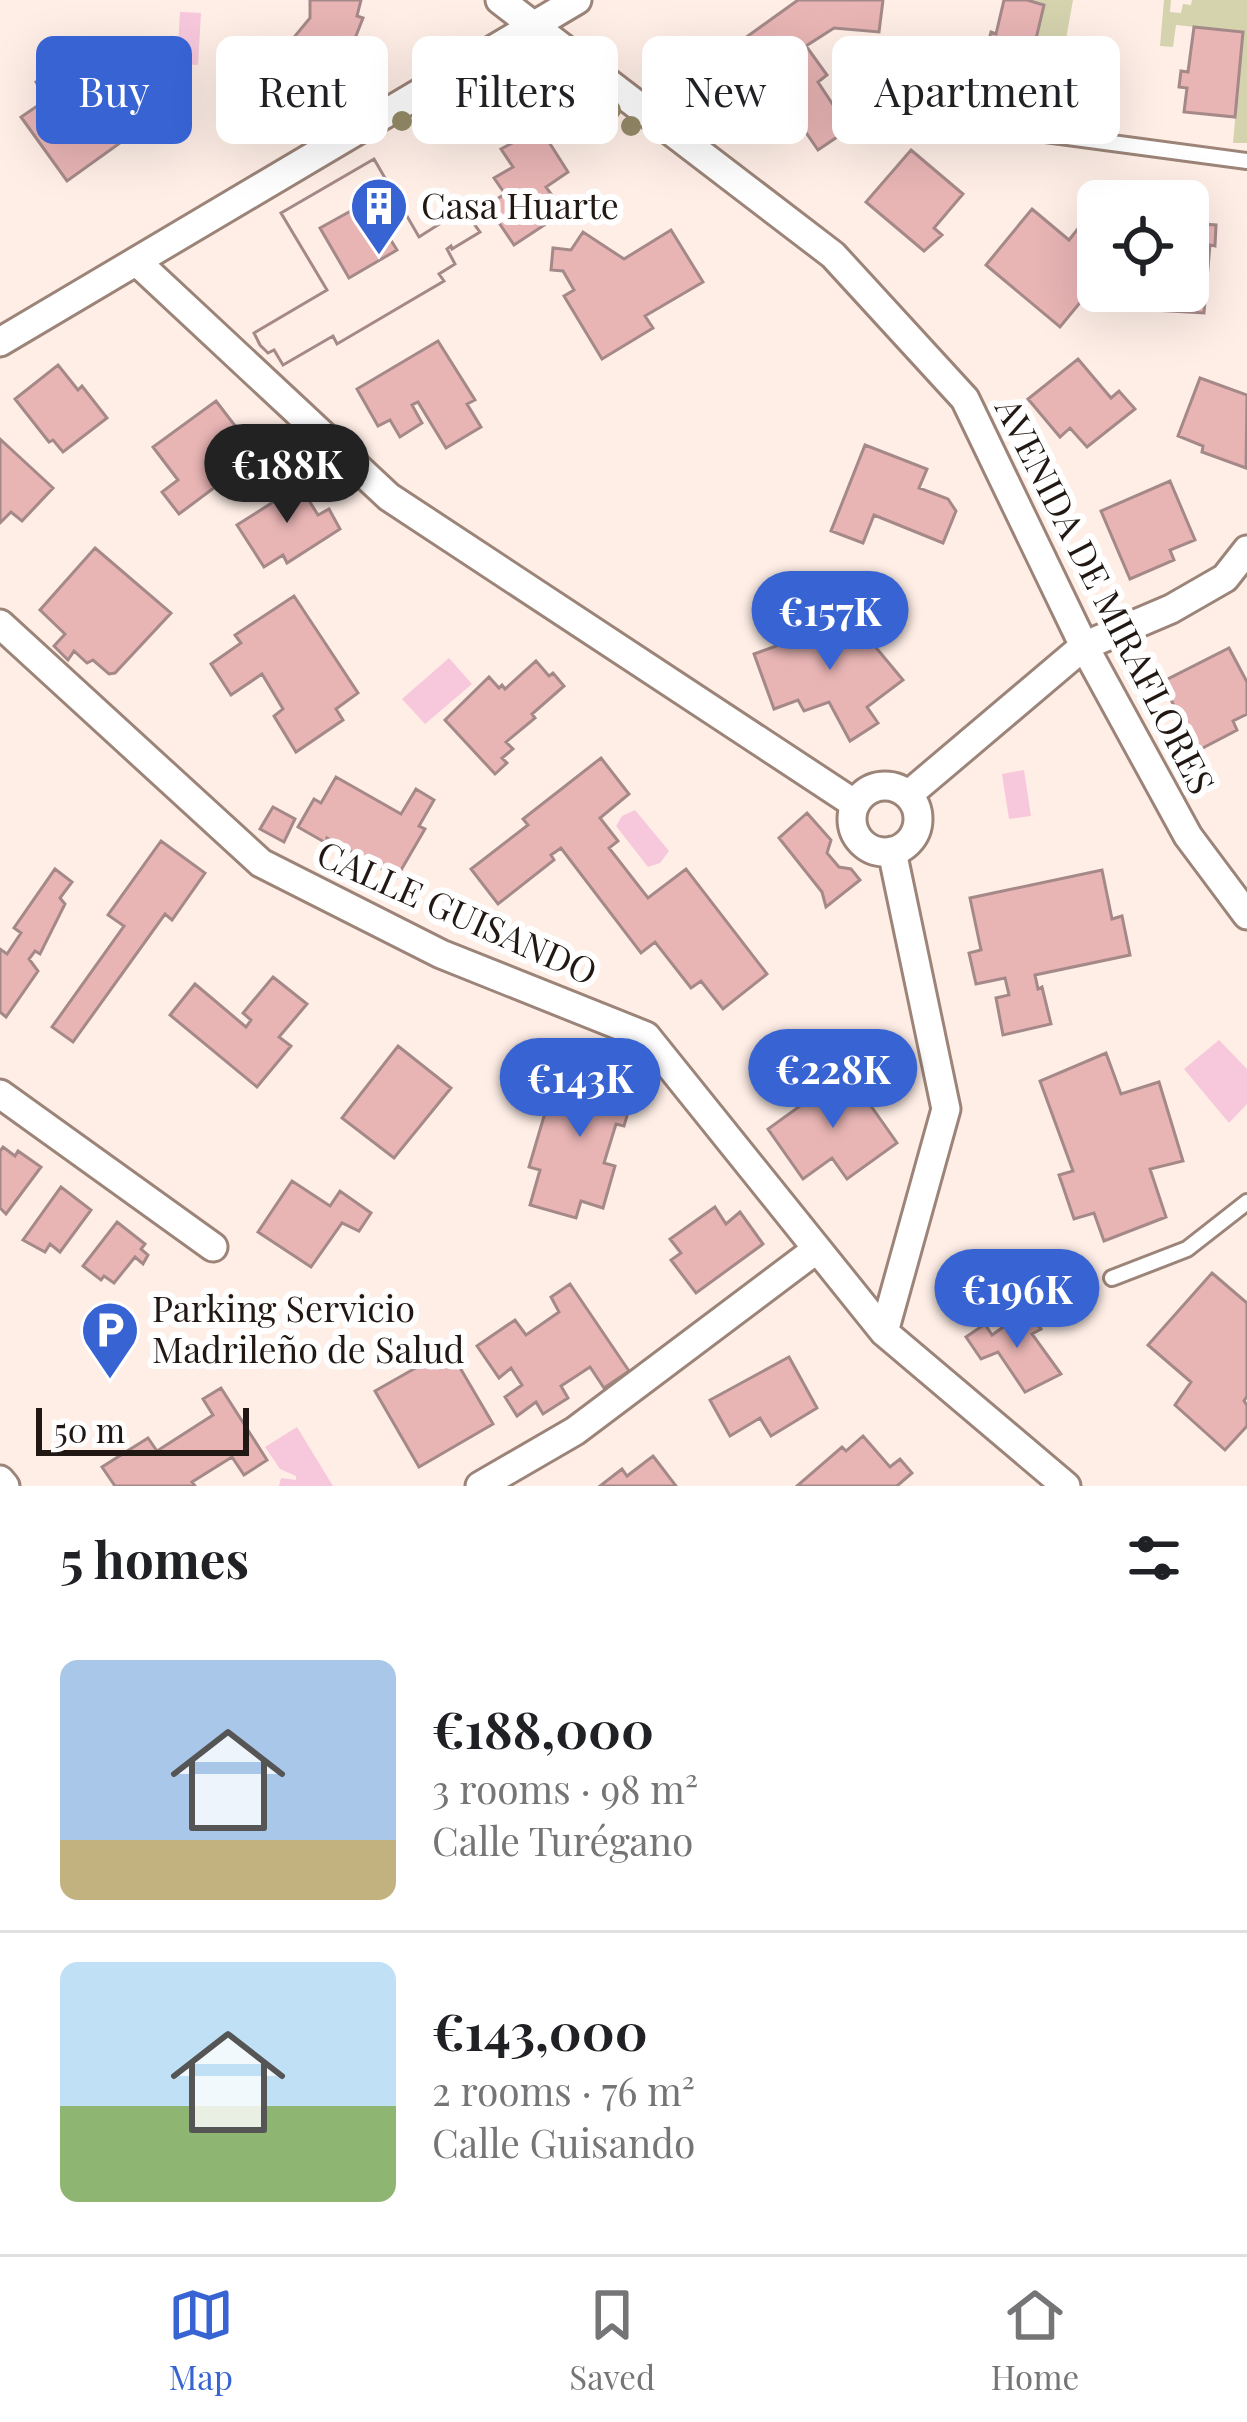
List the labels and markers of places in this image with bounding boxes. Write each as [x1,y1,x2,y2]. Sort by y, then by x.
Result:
building icon: Casa Huarte [348,175,410,257]
place label: Casa Huarte [421,180,619,228]
pin: €188K [203,424,371,526]
pin: €157K [746,571,914,673]
pin: €228K [749,1029,917,1131]
pin: €143K [496,1038,664,1140]
pin: €196K [933,1249,1101,1351]
place label: Parking Servicio Madrileño de Salud [152,1283,465,1372]
parking icon: Parking Servicio Madrileño de Salud [79,1299,141,1381]

